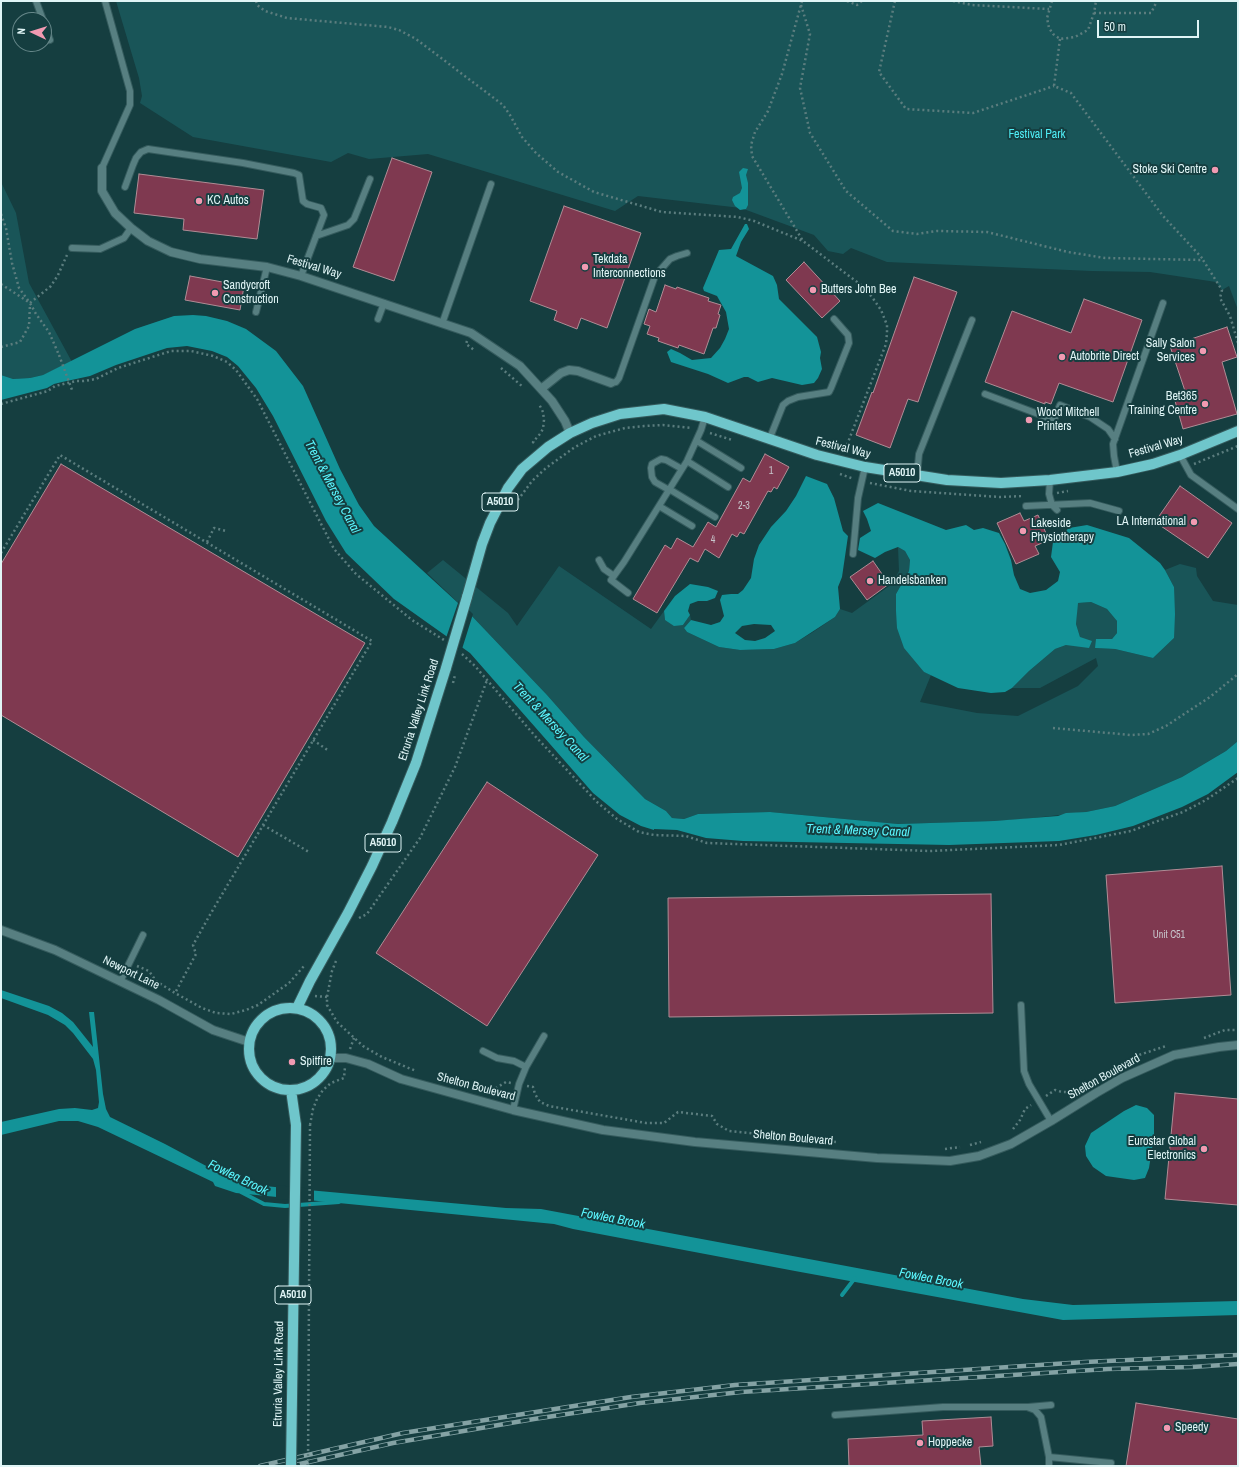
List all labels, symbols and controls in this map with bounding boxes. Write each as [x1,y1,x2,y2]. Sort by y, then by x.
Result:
north arrow [12,12,52,52]
scale bar [1099,12,1201,38]
text: 50 m [1104,19,1126,35]
text: N [14,28,28,35]
park label: Festival Park [1009,128,1065,142]
place label: Stoke Ski Centre [1133,163,1207,177]
marker: Stoke Ski Centre [1210,165,1220,175]
place label: KC Autos [207,194,249,208]
marker: KC Autos [194,196,204,206]
street label: Festival Way [285,252,343,282]
place label: Tekdata Interconnections [593,253,666,281]
marker: Tekdata Interconnections [580,262,590,272]
place label: Sandycroft Construction [223,279,279,307]
place label: Butters John Bee [821,283,896,297]
marker: Butters John Bee [808,285,818,295]
marker: Sandycroft Construction [210,288,220,298]
place label: Sally Salon Services [1146,337,1195,365]
marker: Sally Salon Services [1198,346,1208,356]
place label: Autobrite Direct [1070,350,1139,364]
marker: Autobrite Direct [1057,352,1067,362]
place label: Bet365 Training Centre [1128,390,1197,418]
marker: Bet365 Training Centre [1200,399,1210,409]
place label: Wood Mitchell Printers [1037,406,1099,434]
marker: Wood Mitchell Printers [1024,415,1034,425]
street label: Festival Way [1127,432,1185,462]
street label: Festival Way [814,434,872,462]
water label: Trent & Mersey Canal [301,438,363,536]
road number: A5010 [884,464,920,482]
house number: 1 [769,465,773,477]
road number: A5010 [482,493,518,511]
house number: 2-3 [738,500,750,512]
place label: LA International [1117,515,1186,529]
place label: Lakeside Physiotherapy [1031,517,1094,545]
marker: LA International [1189,517,1199,527]
marker: Lakeside Physiotherapy [1018,526,1028,536]
house number: 4 [711,534,715,546]
place label: Handelsbanken [878,574,946,588]
marker: Handelsbanken [865,576,875,586]
street label: Etruria Valley Link Road [396,657,442,763]
water label: Trent & Mersey Canal [509,679,591,765]
water label: Trent & Mersey Canal [806,821,910,841]
road number: A5010 [365,834,401,852]
house number: Unit C51 [1153,929,1185,941]
street label: Newport Lane [100,953,162,993]
street label: Shelton Boulevard [1065,1051,1143,1103]
place label: Spitfire [300,1055,332,1069]
marker: Spitfire [287,1057,297,1067]
street label: Shelton Boulevard [435,1070,517,1104]
street label: Shelton Boulevard [752,1127,834,1149]
place label: Eurostar Global Electronics [1128,1135,1196,1163]
marker: Eurostar Global Electronics [1199,1144,1209,1154]
water label: Fowlea Brook [205,1157,271,1199]
water label: Fowlea Brook [580,1205,646,1233]
water label: Fowlea Brook [898,1265,964,1293]
road number: A5010 [275,1286,311,1304]
street label: Etruria Valley Link Road [271,1321,287,1427]
place label: Speedy [1175,1421,1208,1435]
marker: Speedy [1162,1423,1172,1433]
place label: Hoppecke [928,1436,972,1450]
marker: Hoppecke [915,1438,925,1448]

